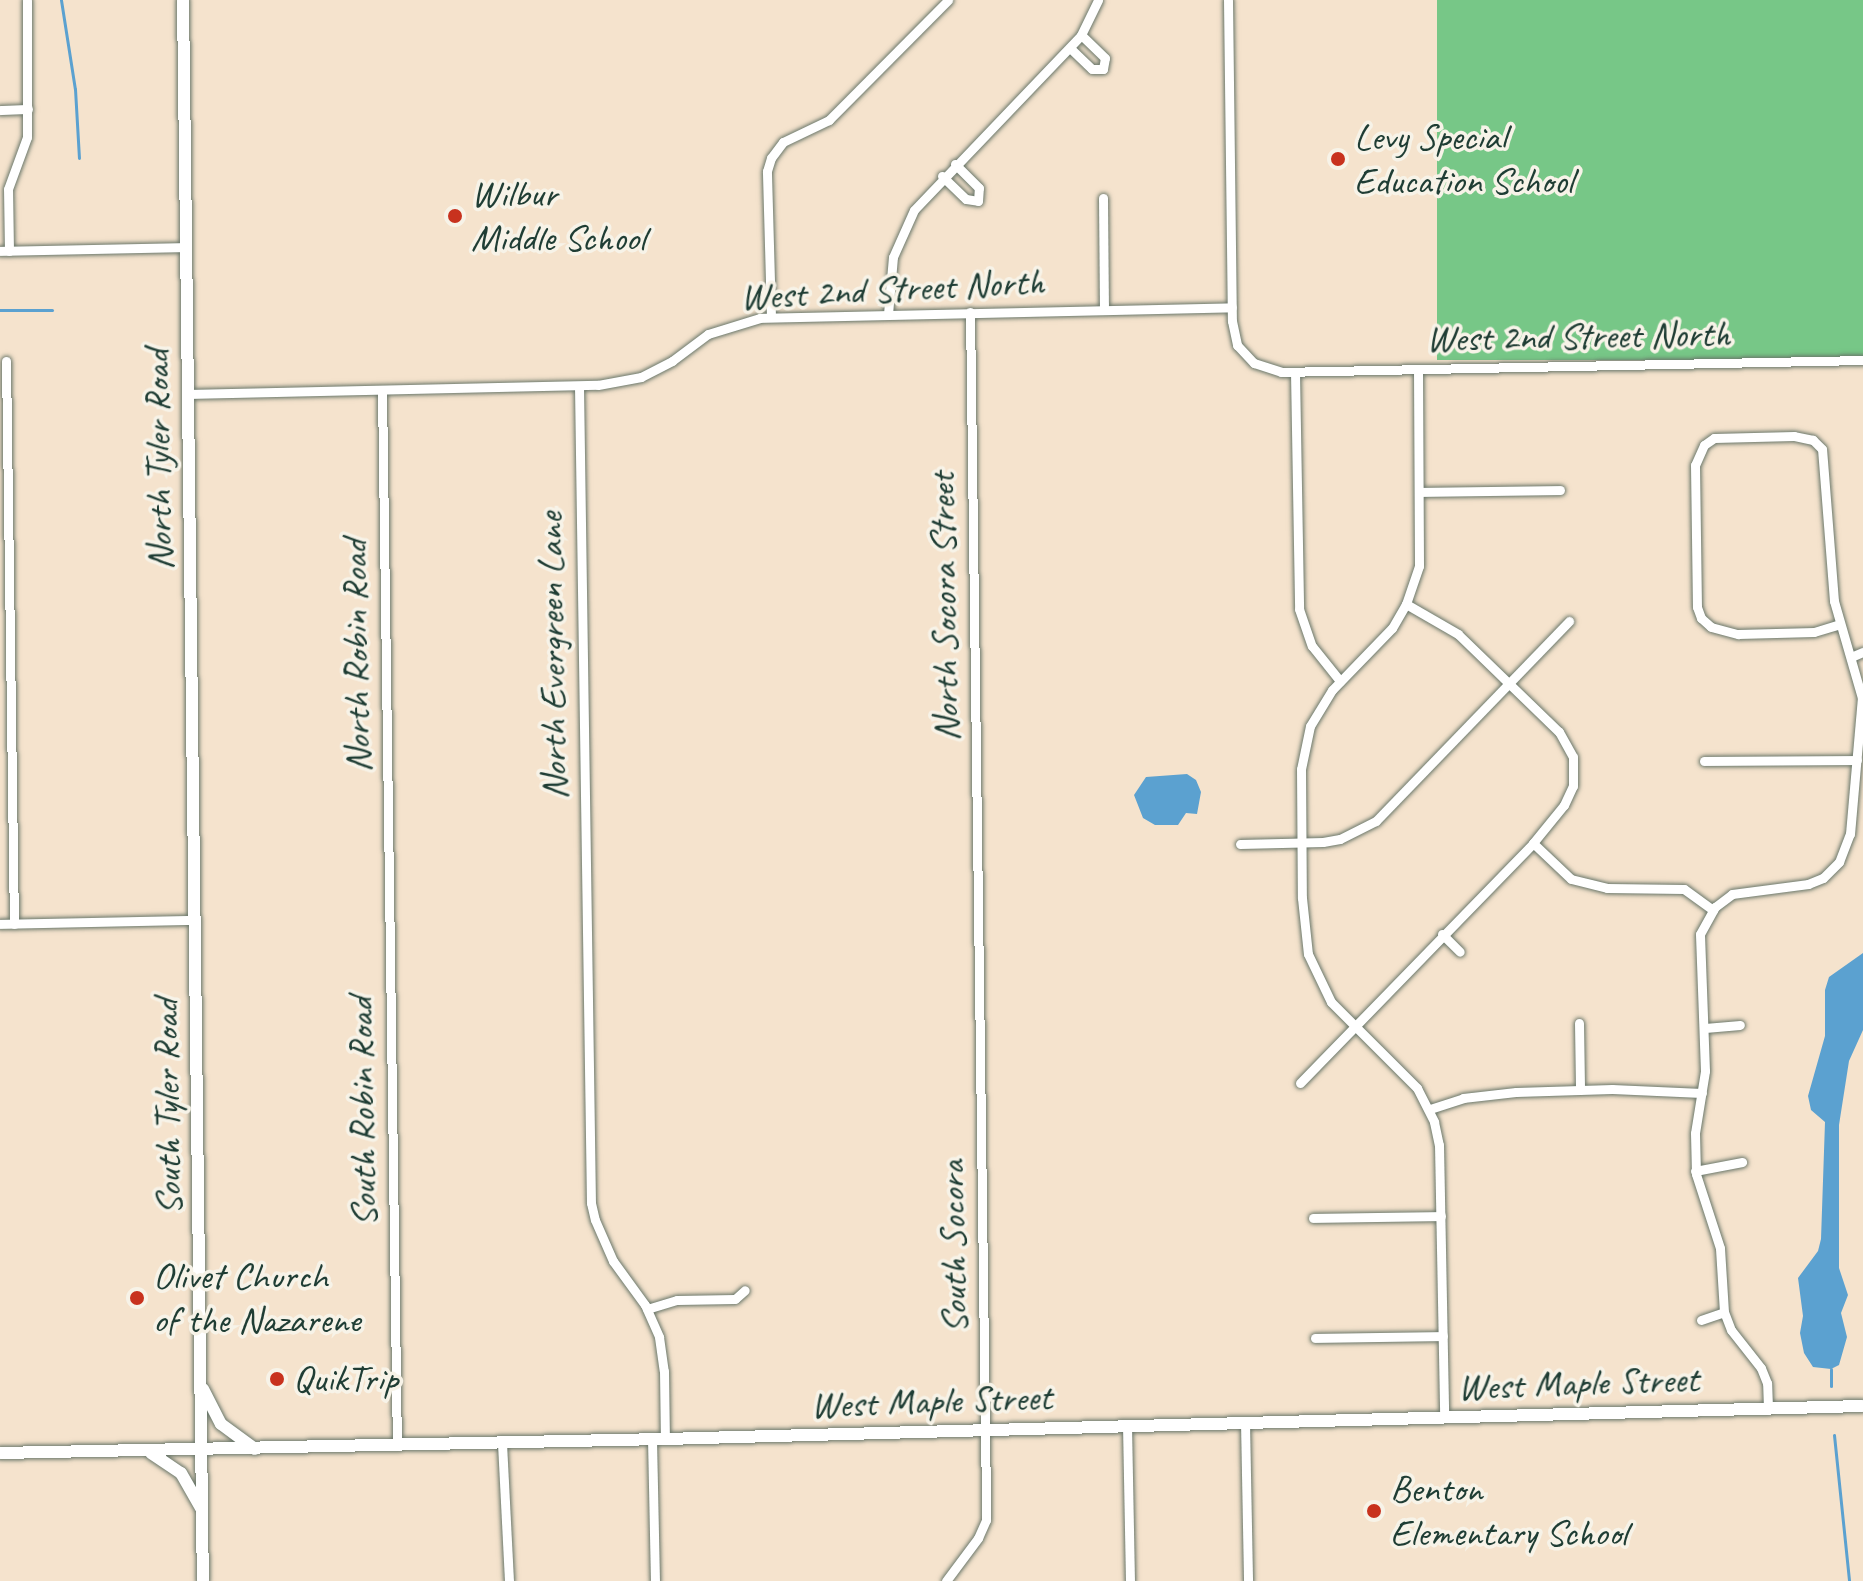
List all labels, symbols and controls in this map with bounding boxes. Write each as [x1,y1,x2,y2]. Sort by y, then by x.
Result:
place label: Levy Special Education School [1354,114,1572,204]
marker: Levy Special Education School [1329,150,1347,168]
place label: Wilbur Middle School [471,171,645,260]
marker: Wilbur Middle School [446,207,464,225]
street label: West 2nd Street North [739,258,1045,320]
street label: West 2nd Street North [1425,311,1731,361]
street label: North Tyler Road [133,348,183,572]
street label: North Socora Street [919,472,969,742]
street label: North Evergreen Lane [527,512,577,800]
street label: North Robin Road [331,538,381,774]
street label: South Robin Road [337,996,387,1228]
street label: South Tyler Road [142,997,192,1217]
street label: South Socora [929,1160,977,1334]
place label: Olivet Church of the Nazarene [153,1253,360,1342]
marker: Olivet Church of the Nazarene [128,1289,146,1307]
place label: QuikTrip [293,1356,398,1402]
street label: West Maple Street [1455,1356,1701,1410]
marker: QuikTrip [268,1370,286,1388]
street label: West Maple Street [808,1374,1054,1428]
place label: Benton Elementary School [1390,1466,1627,1556]
marker: Benton Elementary School [1365,1502,1383,1520]

